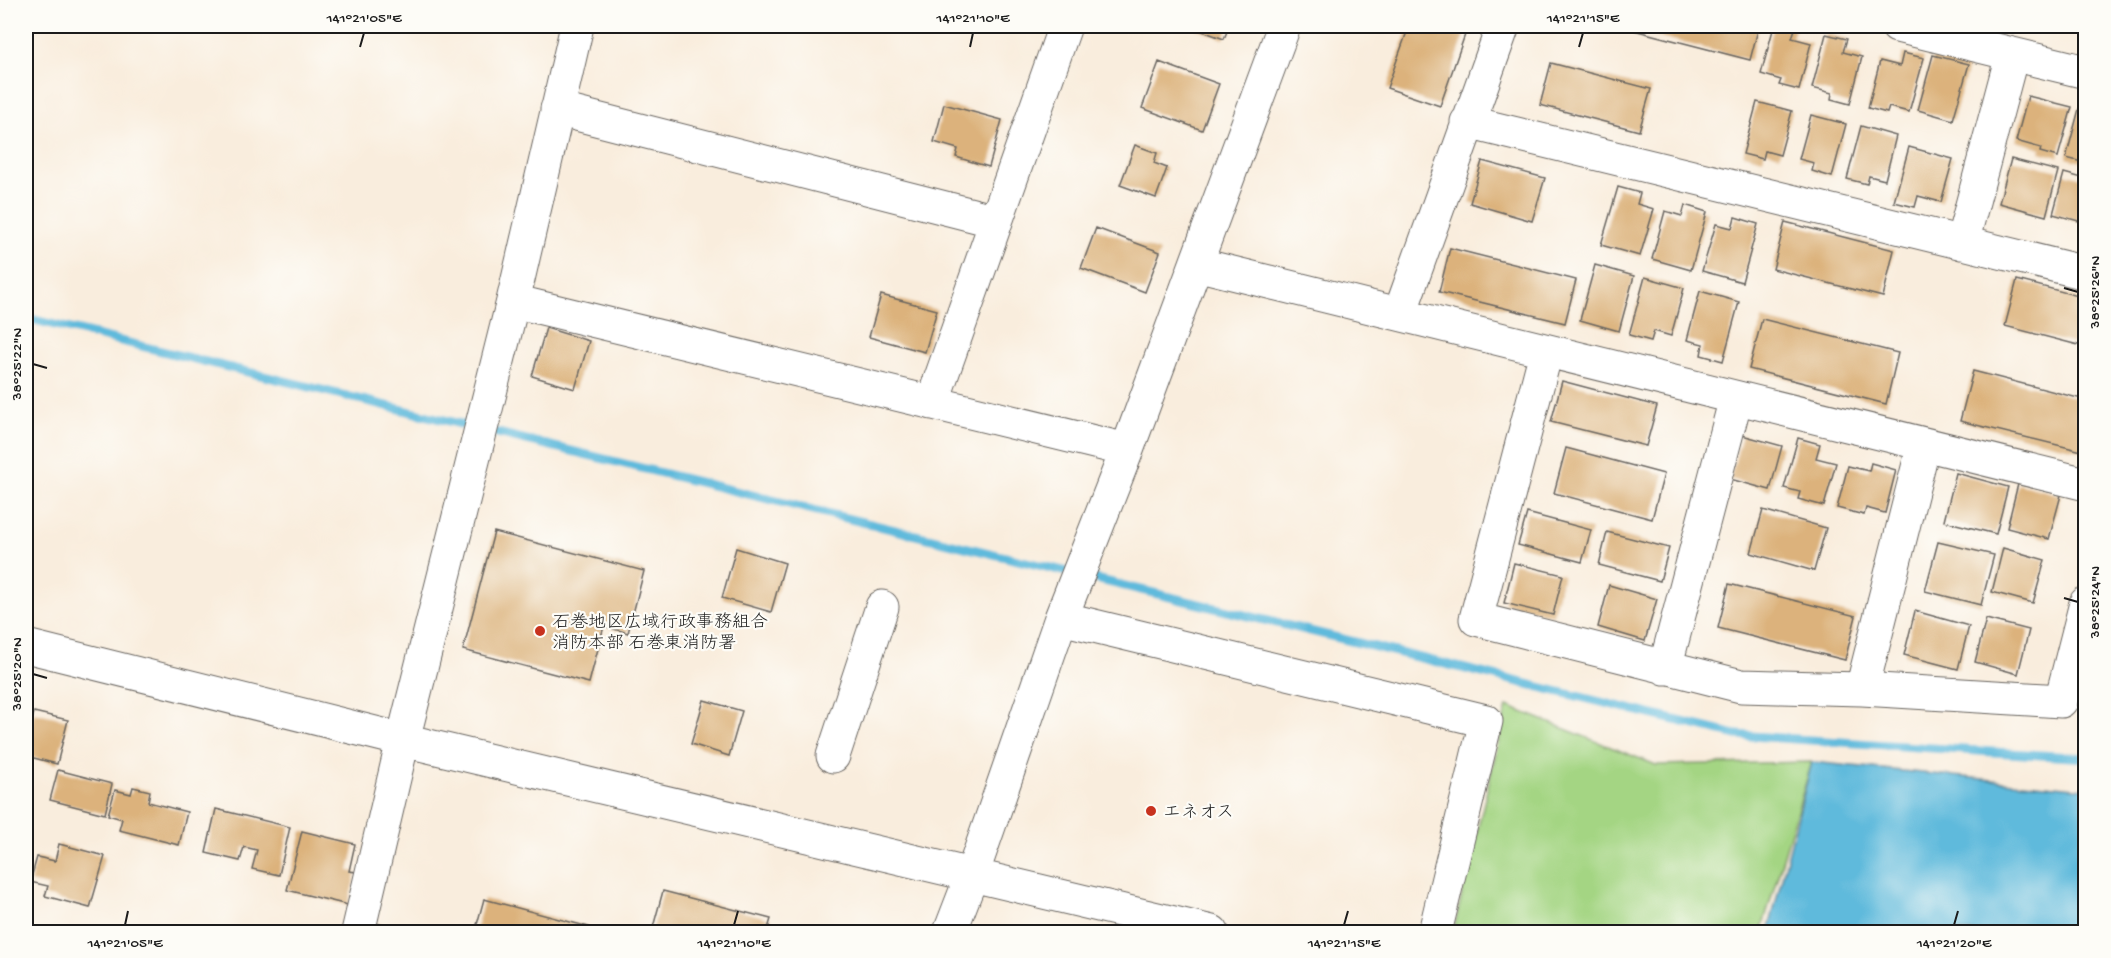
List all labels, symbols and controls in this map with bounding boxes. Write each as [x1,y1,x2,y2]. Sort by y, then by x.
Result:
text: 141°21'05"E [325,10,402,28]
text: 141°21'10"E [935,10,1010,28]
text: 141°21'15"E [1546,10,1620,28]
text: 38°25'26"N [2087,255,2105,329]
text: 38°25'22"N [9,328,27,401]
text: 38°25'24"N [2087,566,2105,639]
place label: 石巻地区広域行政事務組合 消防本部 石巻東消防署 [552,612,768,655]
marker: 石巻地区広域行政事務組合 消防本部 石巻東消防署 [533,624,547,638]
text: 38°25'20"N [9,637,27,712]
place label: エネオス [1163,803,1234,824]
marker: エネオス [1144,804,1158,818]
text: 141°21'05"E [86,935,163,953]
text: 141°21'10"E [696,935,771,953]
text: 141°21'15"E [1307,935,1381,953]
text: 141°21'20"E [1916,935,1992,953]

